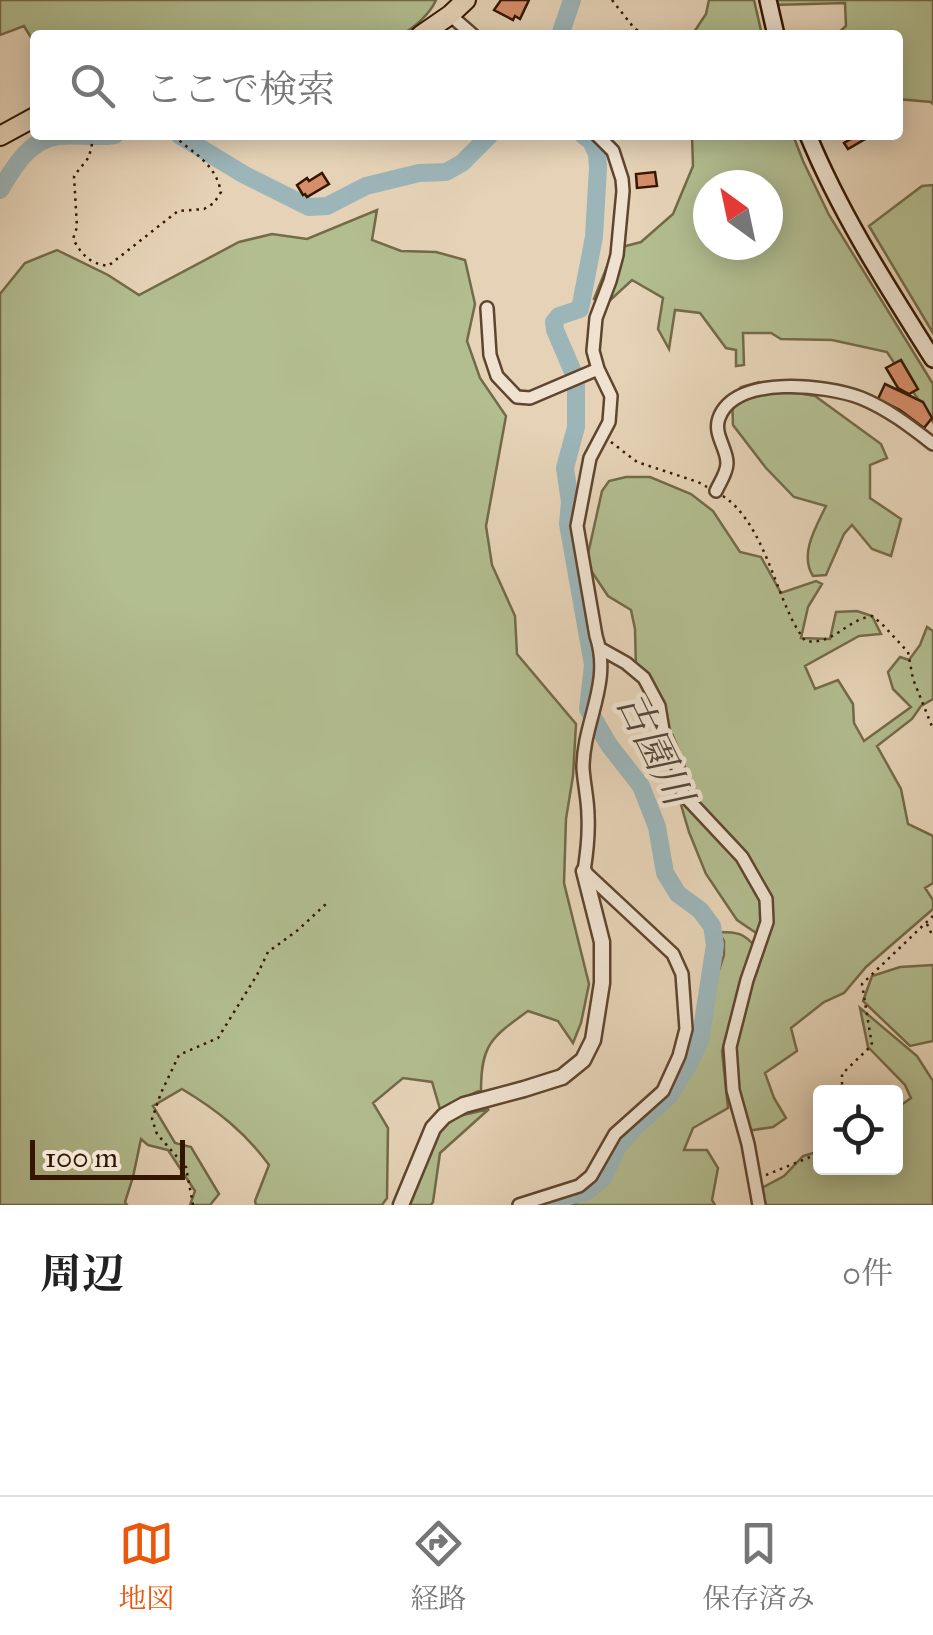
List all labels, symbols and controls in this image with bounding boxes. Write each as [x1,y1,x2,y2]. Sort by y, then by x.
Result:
search box [30,30,903,140]
icon: search [65,58,120,113]
text: ここで検索 [145,66,335,112]
north arrow [693,170,783,260]
water label: 古園川 [606,684,705,816]
map controls [813,1085,903,1175]
button: locate [813,1085,903,1175]
scale bar [30,1135,185,1180]
text: 100 m [45,1140,118,1175]
text: 周辺 [40,1248,124,1300]
text: 0件 [842,1254,893,1293]
tab: 地図 [118,1516,174,1616]
tab: 経路 [410,1516,467,1616]
tab: 保存済み [703,1516,815,1616]

